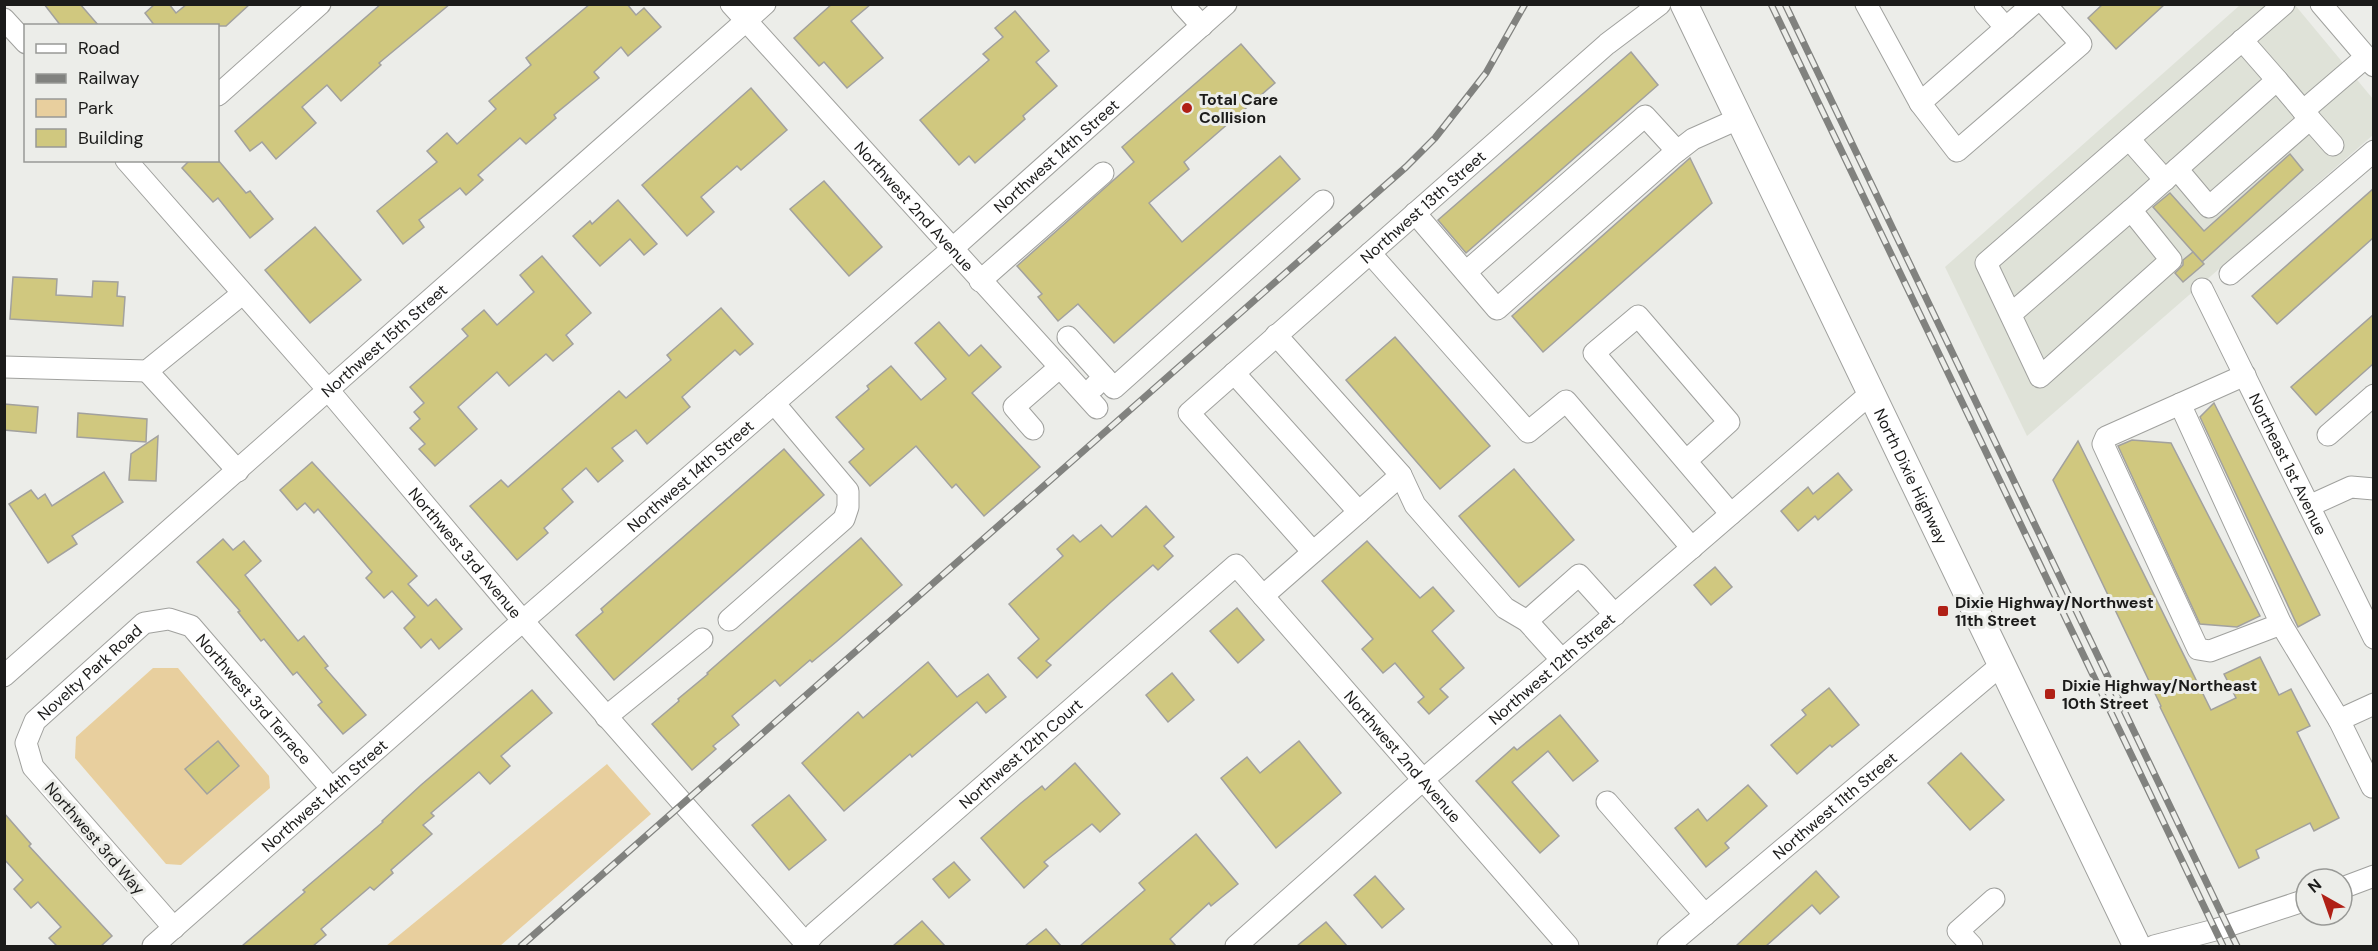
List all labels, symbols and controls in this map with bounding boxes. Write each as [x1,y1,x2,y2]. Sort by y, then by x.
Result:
legend [24,24,219,162]
text: Road [78,36,120,60]
text: Railway [78,66,140,90]
place label: Total Care Collision [1199,89,1278,128]
street label: Northwest 14th Street [989,95,1124,218]
text: Park [78,96,114,120]
marker: Total Care Collision [1180,101,1194,115]
text: Building [78,126,143,150]
street label: Northwest 2nd Avenue [850,137,978,276]
street label: Northwest 13th Street [1356,146,1490,268]
street label: Northwest 15th Street [317,280,452,402]
street label: Northeast 1st Avenue [2244,390,2332,539]
street label: North Dixie Highway [1869,405,1952,548]
street label: Northwest 14th Street [623,415,758,537]
street label: Northwest 3rd Avenue [404,483,526,623]
place label: Dixie Highway/Northwest 11th Street [1955,592,2154,631]
marker: Dixie Highway/Northwest 11th Street [1936,604,1950,618]
street label: Northwest 12th Street [1484,609,1620,730]
street label: Novelty Park Road [33,620,146,725]
street label: Northwest 3rd Terrace [191,629,316,769]
place label: Dixie Highway/Northeast 10th Street [2062,675,2257,714]
street label: Northwest 2nd Avenue [1339,686,1466,827]
marker: Dixie Highway/Northeast 10th Street [2043,687,2057,701]
street label: Northwest 12th Court [955,694,1087,813]
street label: Northwest 14th Street [257,735,392,857]
street label: Northwest 11th Street [1768,747,1901,864]
street label: Northwest 3rd Way [40,778,149,899]
north arrow [2294,867,2354,927]
text: N [2303,874,2326,898]

